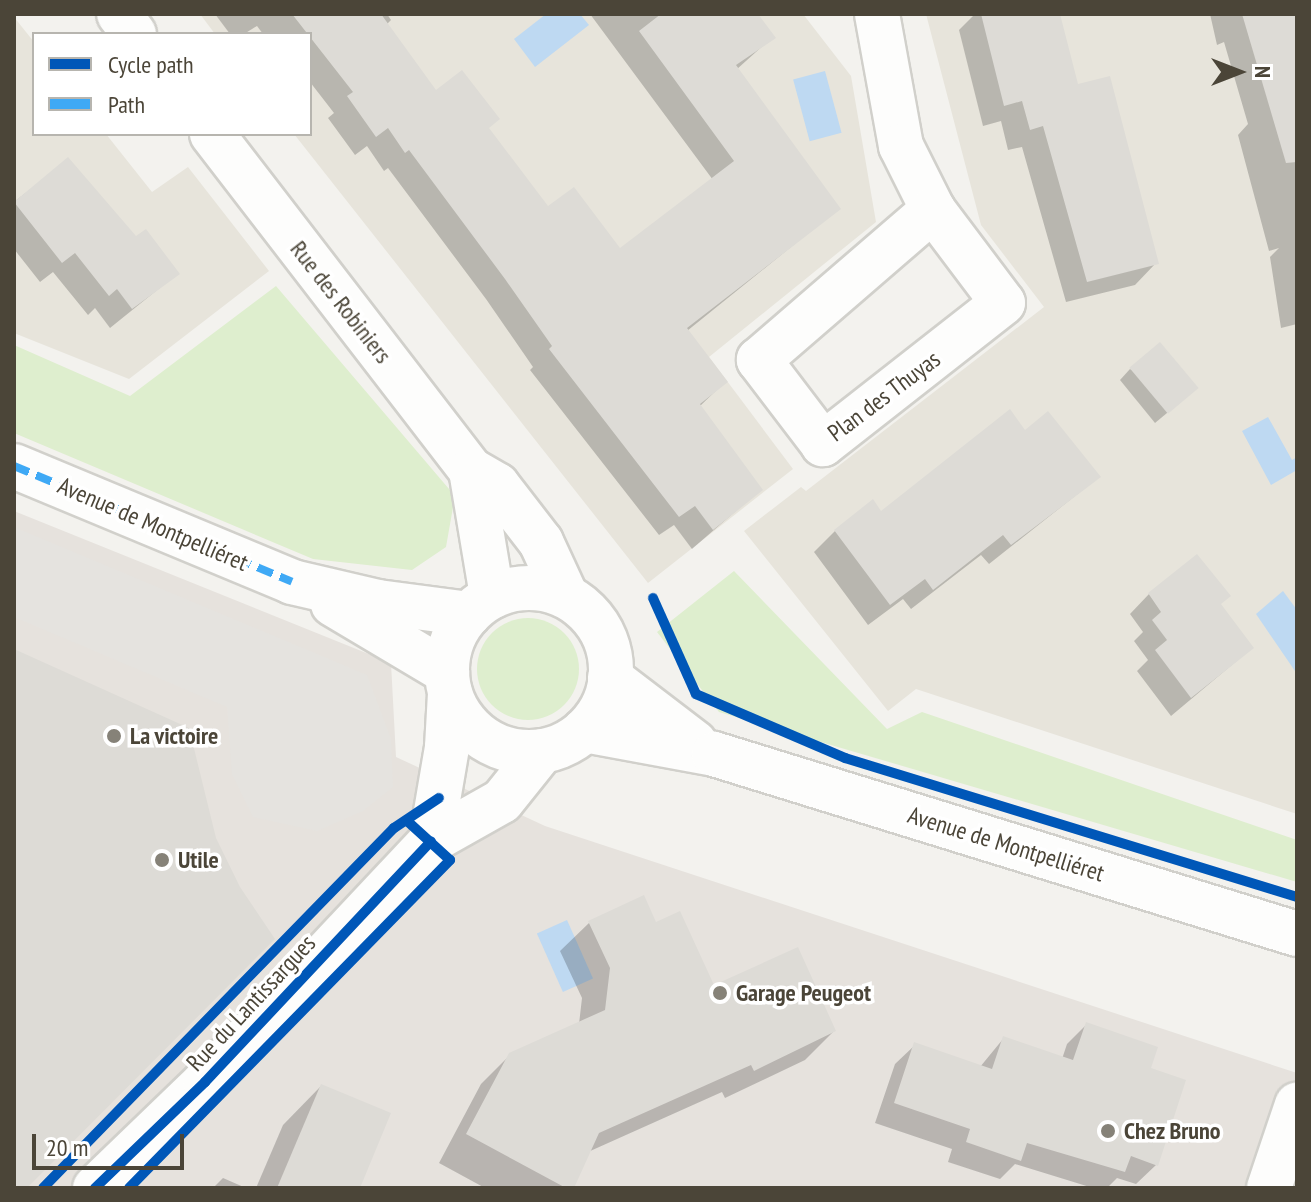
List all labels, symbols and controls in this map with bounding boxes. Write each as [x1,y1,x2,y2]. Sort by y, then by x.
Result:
legend [32,32,312,136]
north arrow [1199,32,1279,112]
text: Cycle path [108,49,194,80]
text: N [1249,66,1277,78]
text: Path [108,89,145,120]
street label: Rue des Robiniers [284,235,398,369]
street label: Plan des Thuyas [822,344,946,448]
street label: Avenue de Montpelliéret [54,471,252,577]
place label: La victoire [130,722,219,750]
marker: La victoire [105,727,123,745]
street label: Avenue de Montpelliéret [904,800,1108,888]
place label: Utile [178,846,219,874]
marker: Utile [153,851,171,869]
street label: Rue du Lantissargues [181,929,321,1077]
place label: Garage Peugeot [736,979,871,1007]
marker: Garage Peugeot [711,984,729,1002]
place label: Chez Bruno [1124,1117,1221,1145]
scale bar [36,1118,188,1168]
marker: Chez Bruno [1099,1122,1117,1140]
text: 20 m [46,1132,88,1163]

